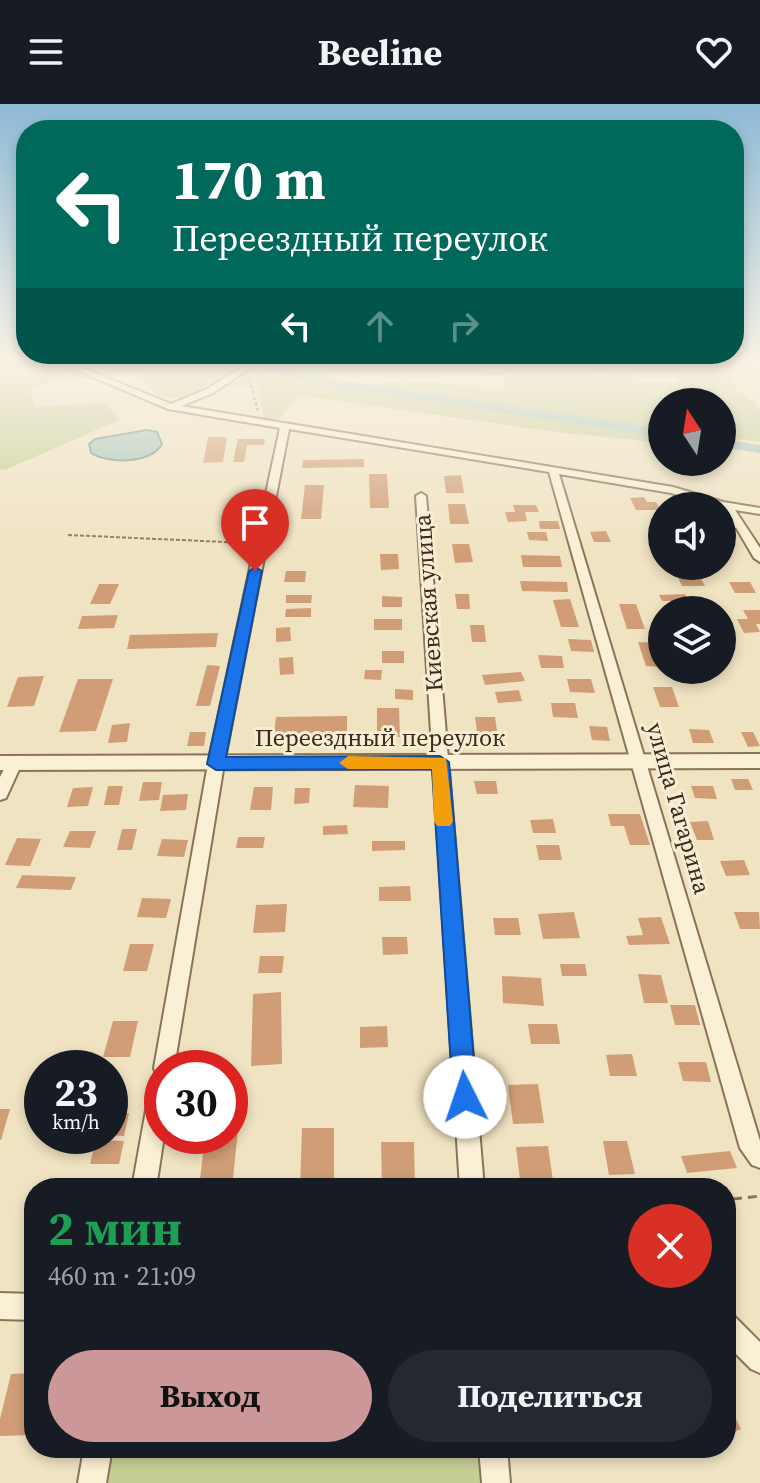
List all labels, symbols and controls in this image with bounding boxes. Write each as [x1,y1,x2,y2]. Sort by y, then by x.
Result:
text: Beeline [318,28,442,77]
icon: menu [24,30,68,74]
icon: heart [692,30,736,74]
text: 170 m [172,141,326,218]
icon: left [40,152,144,256]
text: Переездный переулок [172,214,548,263]
icon: left [274,304,318,348]
icon: ahead [358,304,402,348]
icon: right [442,304,486,348]
north arrow [648,388,736,476]
map controls [648,388,736,684]
pin [221,489,289,571]
button: sound [648,492,736,580]
icon: arrive [233,501,277,545]
street label: Киевская улица [405,512,451,693]
button: layers [648,596,736,684]
street label: улица Гагарина [639,718,719,898]
street label: Переездный переулок [255,721,505,754]
speed limit sign: 30 [144,1050,248,1154]
position arrow [423,1055,507,1139]
text: 23 [54,1065,98,1119]
text: km/h [52,1108,100,1136]
text: 2 мин [48,1195,182,1261]
button: close [628,1204,712,1288]
text: 460 m · 21:09 [48,1258,196,1294]
button: Выход [48,1350,372,1442]
button: Поделиться [388,1350,712,1442]

